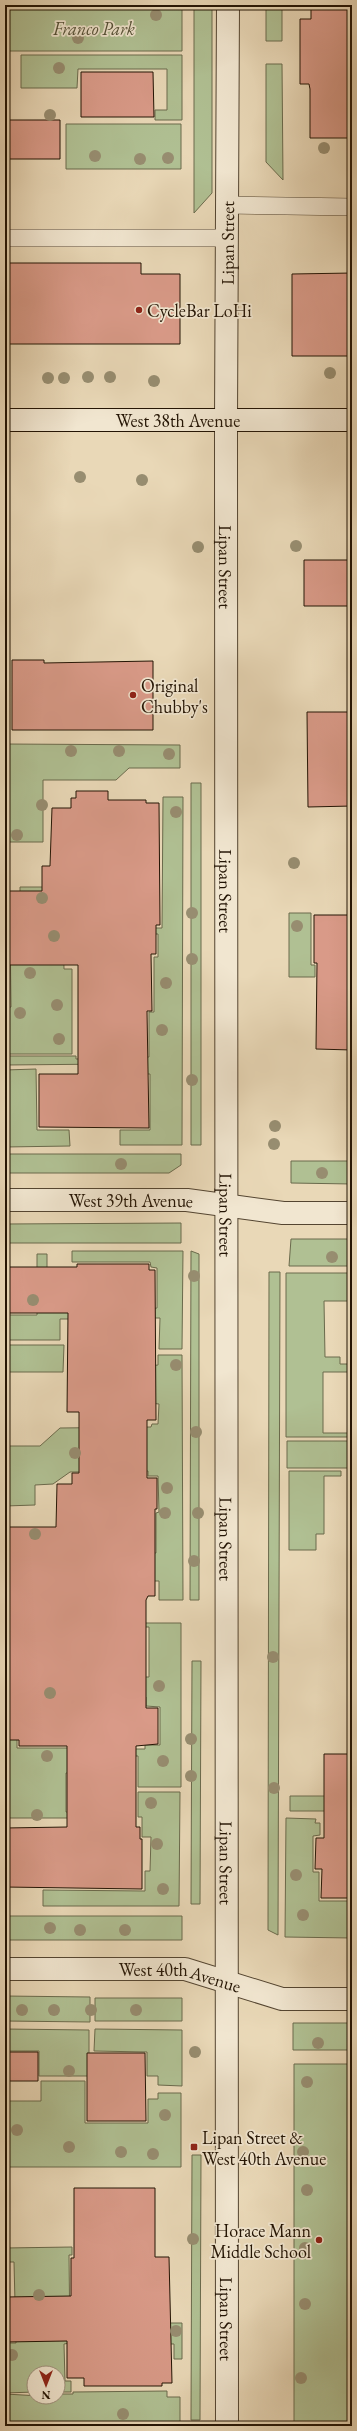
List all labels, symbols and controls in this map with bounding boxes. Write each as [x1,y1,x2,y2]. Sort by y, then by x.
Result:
park label: Franco Park [52,17,135,40]
street label: Lipan Street [215,201,239,285]
place label: CycleBar LoHi [147,299,252,322]
marker: CycleBar LoHi [134,305,144,315]
street label: West 38th Avenue [116,409,240,432]
street label: Lipan Street [215,525,238,609]
place label: Original Chubby's [141,674,208,718]
marker: Original Chubby's [128,690,138,700]
street label: Lipan Street [215,849,238,933]
street label: Lipan Street [215,1173,238,1257]
street label: West 39th Avenue [69,1188,195,1212]
street label: Lipan Street [215,1497,238,1581]
street label: Lipan Street [215,1821,238,1905]
street label: West 40th Avenue [119,1958,244,1997]
place label: Lipan Street & West 40th Avenue [202,2126,326,2170]
marker: Lipan Street & West 40th Avenue [189,2142,199,2152]
place label: Horace Mann Middle School [210,2219,311,2263]
marker: Horace Mann Middle School [314,2235,324,2245]
street label: Lipan Street [215,2277,238,2361]
north arrow [26,2365,66,2405]
text: N [41,2388,50,2402]

